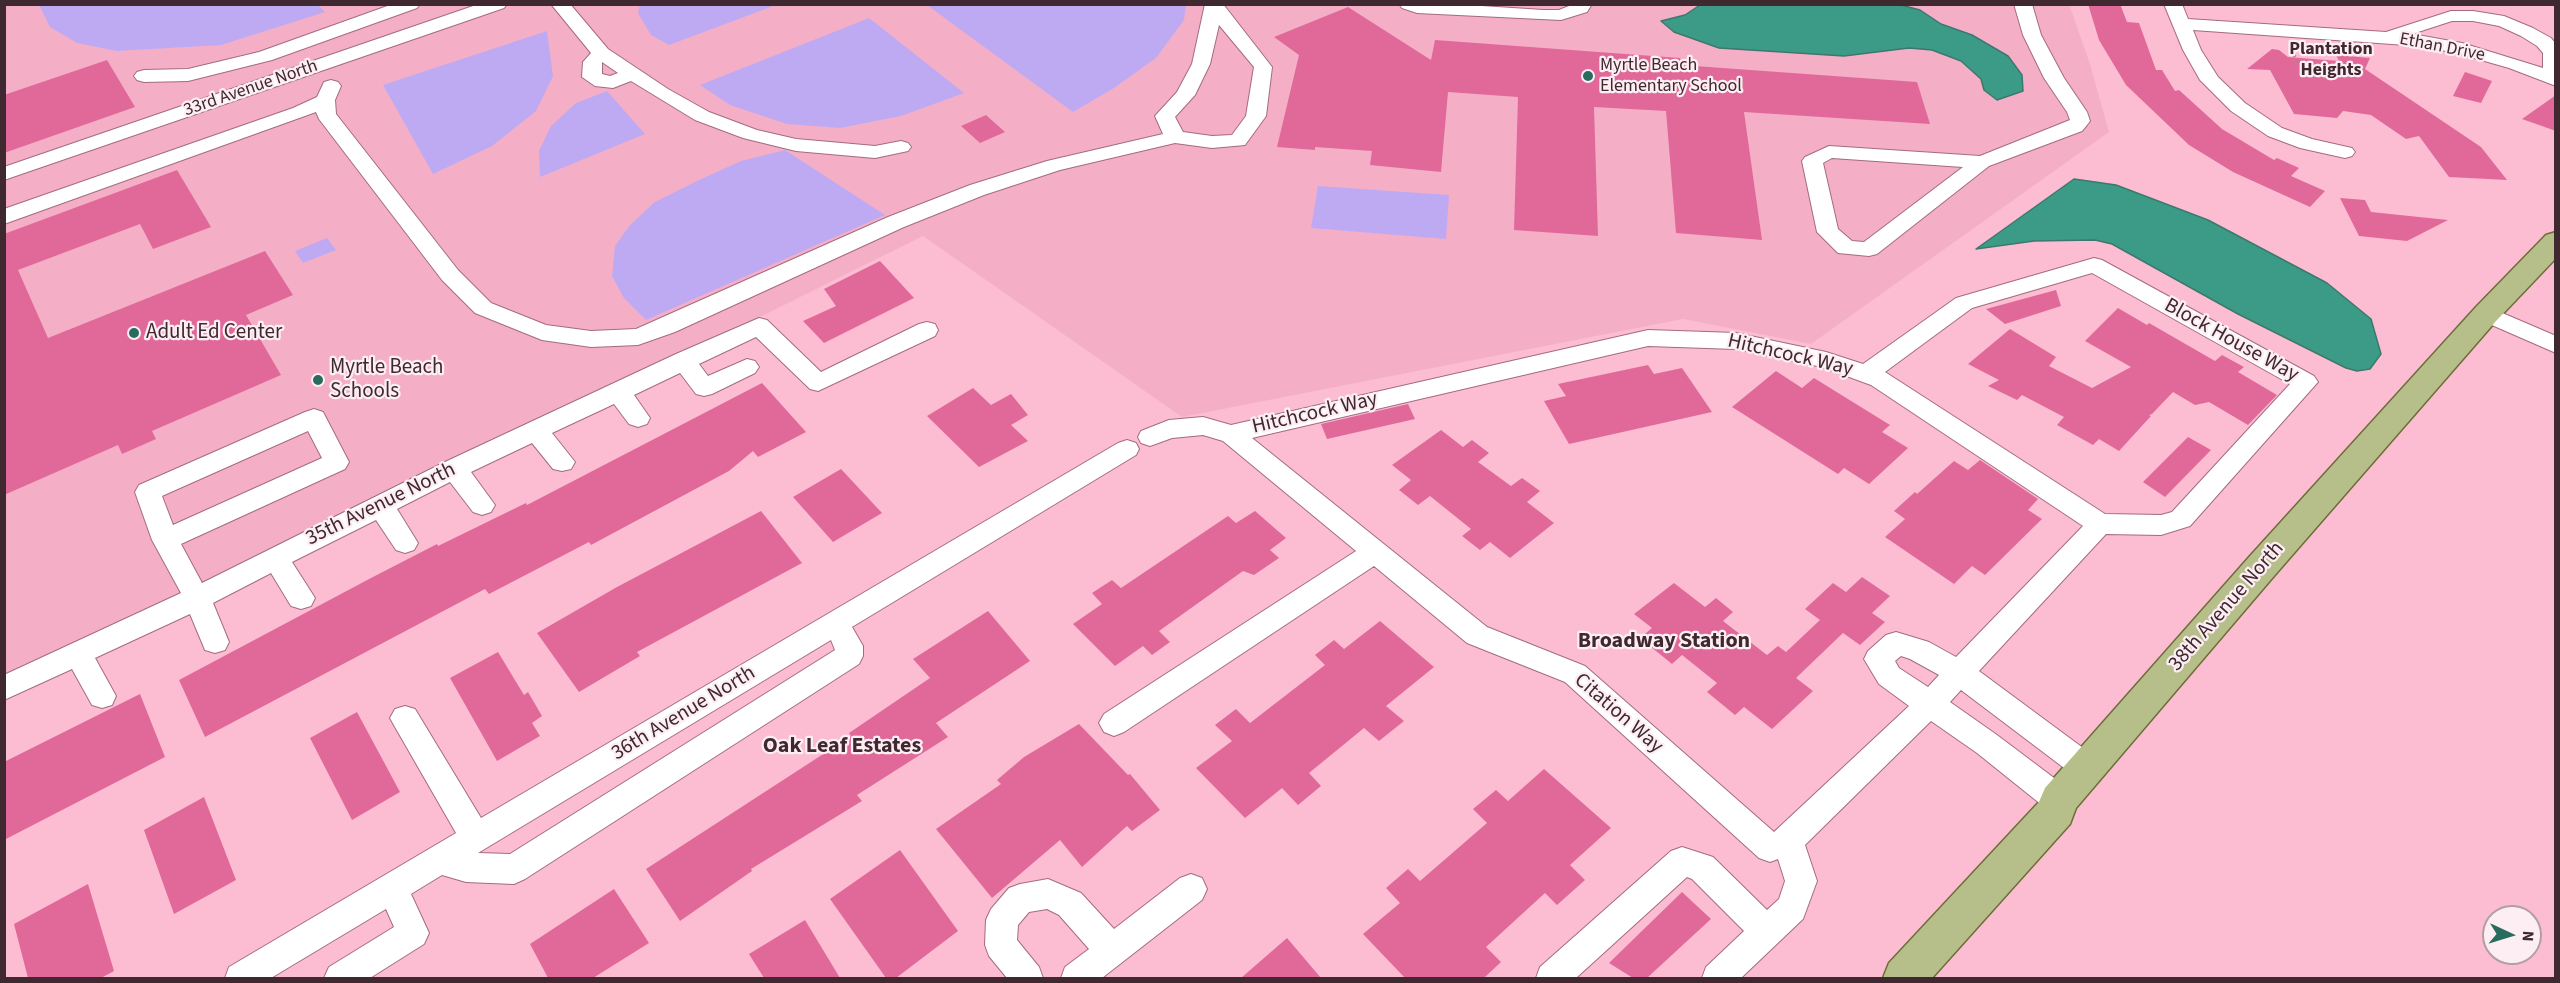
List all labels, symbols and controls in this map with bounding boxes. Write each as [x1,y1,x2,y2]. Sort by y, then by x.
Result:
street label: Ethan Drive [2398,29,2486,67]
district label: Plantation Heights [2289,39,2373,82]
place label: Myrtle Beach Elementary School [1600,55,1742,98]
street label: 33rd Avenue North [181,56,321,122]
marker: Myrtle Beach Elementary School [1581,69,1595,83]
street label: Block House Way [2159,294,2303,388]
place label: Adult Ed Center [146,320,282,346]
marker: Adult Ed Center [127,326,141,340]
street label: Hitchcock Way [1725,329,1855,383]
place label: Myrtle Beach Schools [330,355,443,405]
marker: Myrtle Beach Schools [311,373,325,387]
street label: Hitchcock Way [1250,387,1380,441]
street label: 35th Avenue North [302,458,460,552]
street label: 38th Avenue North [2164,537,2290,677]
district label: Broadway Station [1578,629,1750,655]
street label: 36th Avenue North [608,661,760,767]
street label: Citation Way [1568,668,1668,760]
district label: Oak Leaf Estates [763,734,921,760]
north arrow [2482,905,2542,965]
text: N [2517,930,2539,942]

